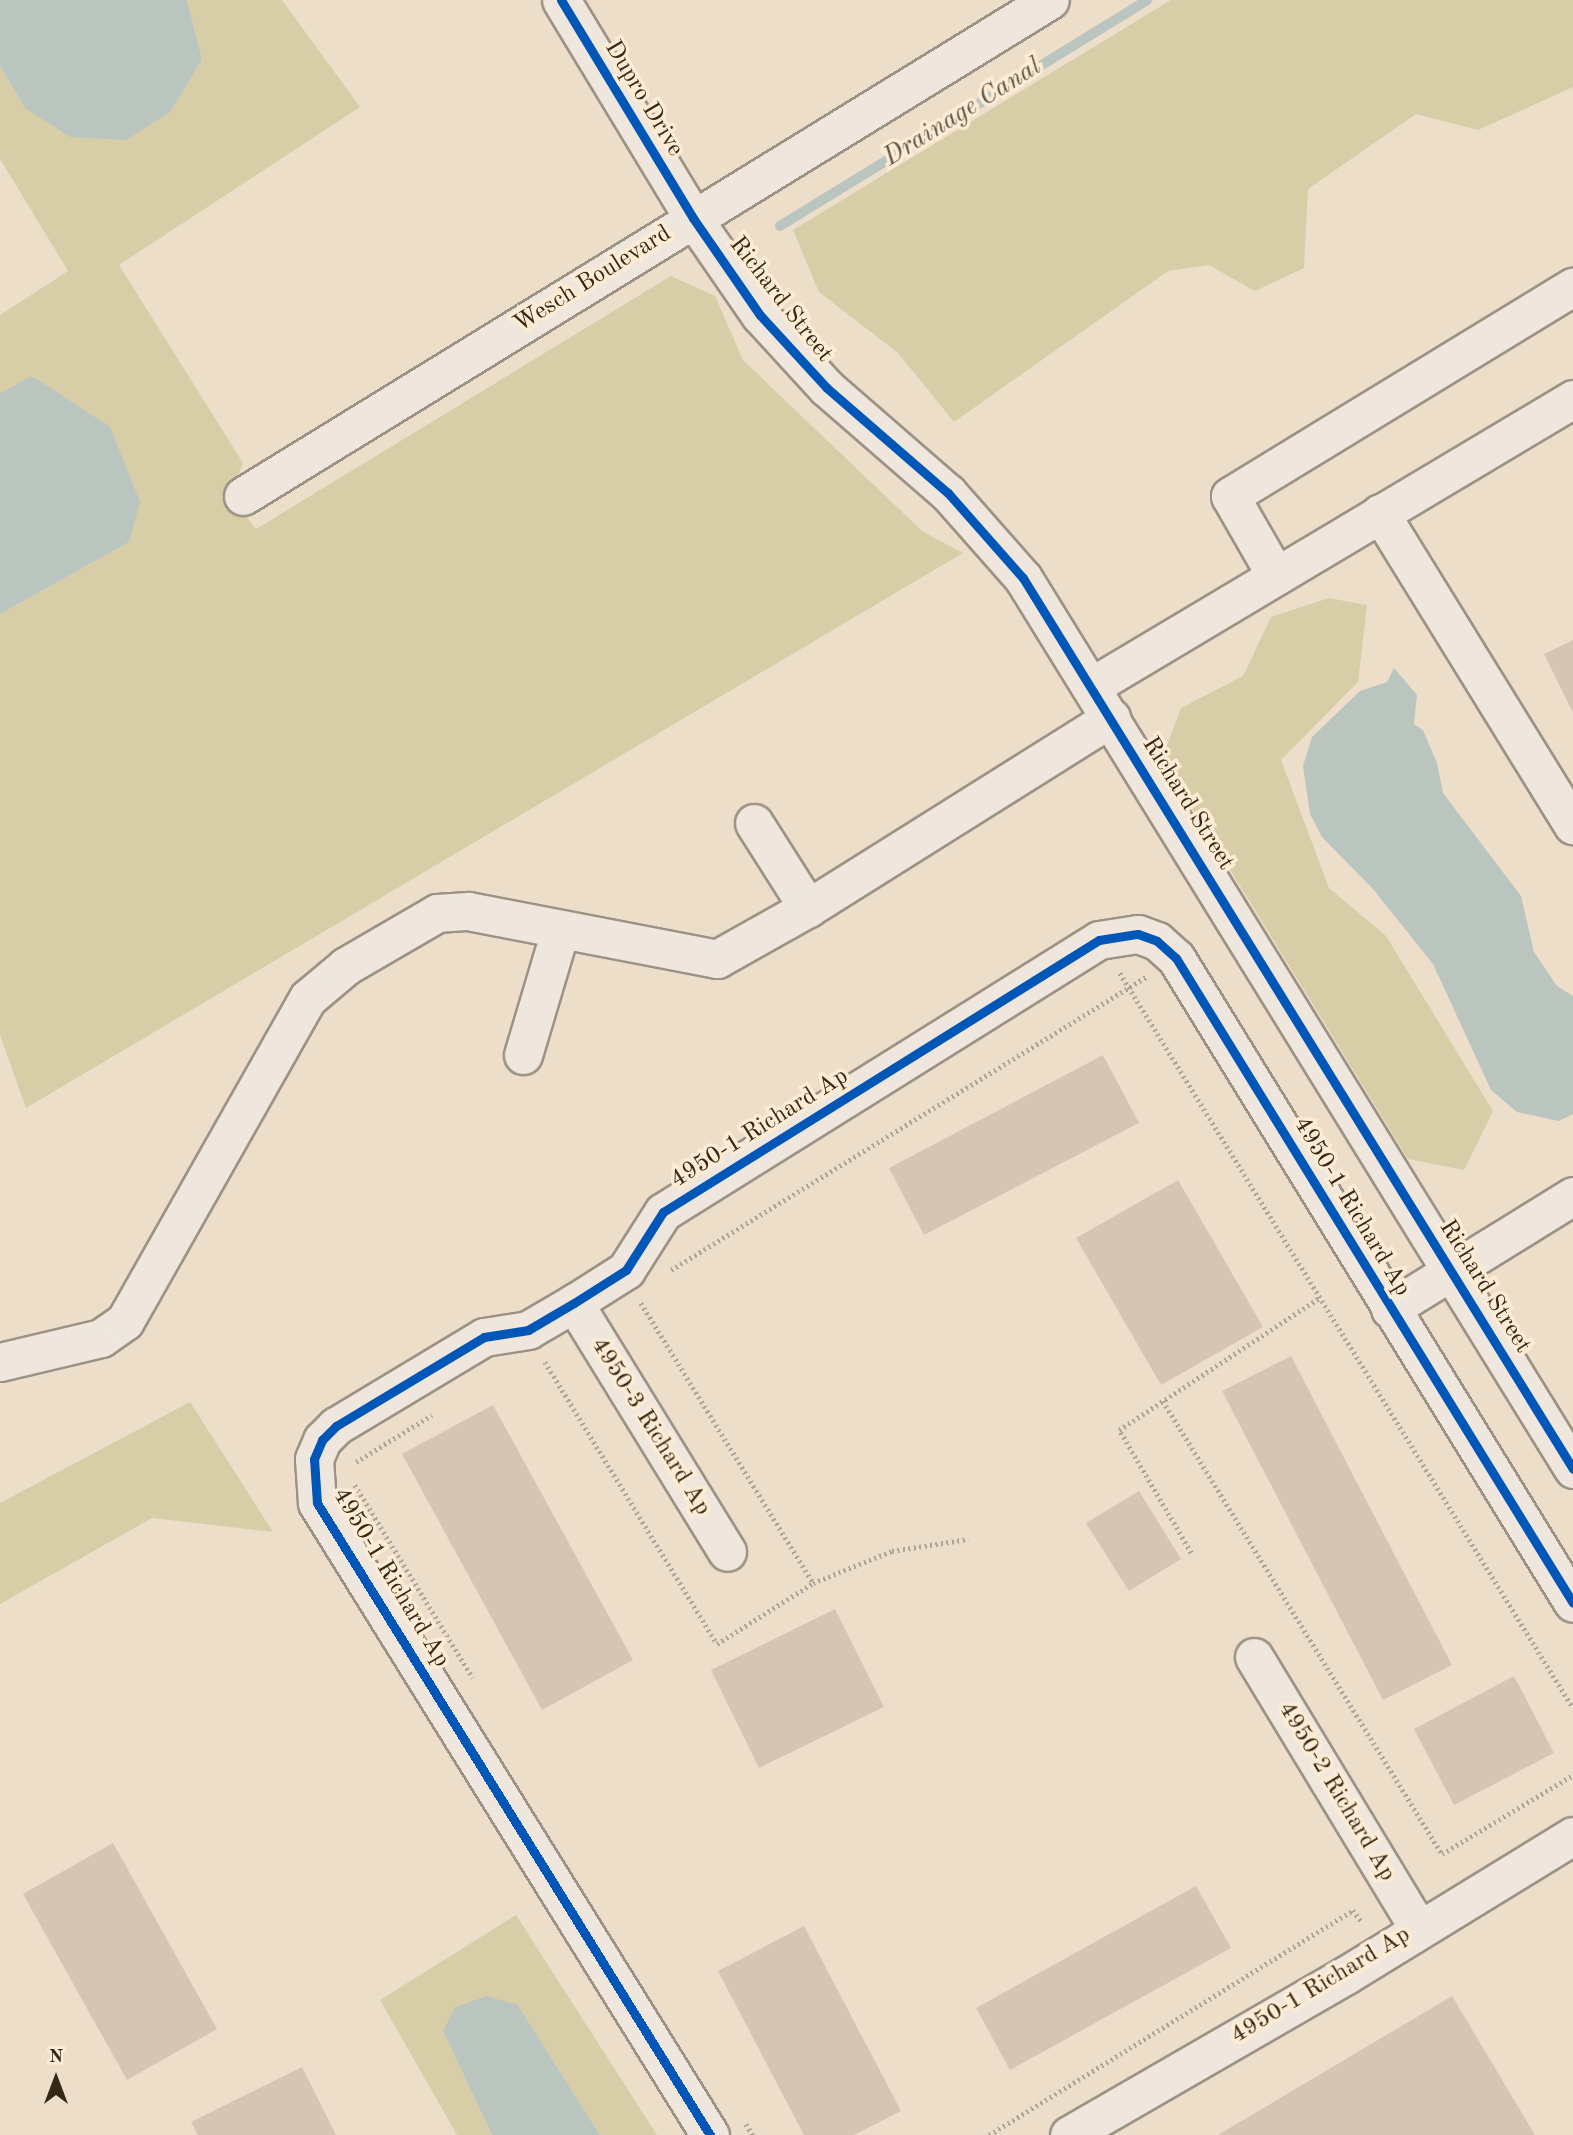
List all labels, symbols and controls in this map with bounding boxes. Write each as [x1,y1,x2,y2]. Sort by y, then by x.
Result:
street label: Dupro Drive [597,36,689,162]
water label: Drainage Canal [878,52,1048,174]
street label: Wesch Boulevard [509,220,677,340]
street label: Richard Street [722,231,838,369]
street label: Richard Street [1135,732,1239,876]
street label: 4950-1 Richard Ap [666,1063,854,1195]
street label: 4950-1 Richard Ap [1286,1112,1416,1302]
street label: Richard Street [1432,1215,1536,1359]
street label: 4950-3 Richard Ap [584,1333,716,1521]
street label: 4950-1 Richard Ap [325,1483,455,1673]
street label: 4950-2 Richard Ap [1271,1697,1401,1887]
street label: 4950-1 Richard Ap [1226,1921,1416,2051]
north arrow [21,2044,91,2114]
text: N [49,2048,63,2067]

